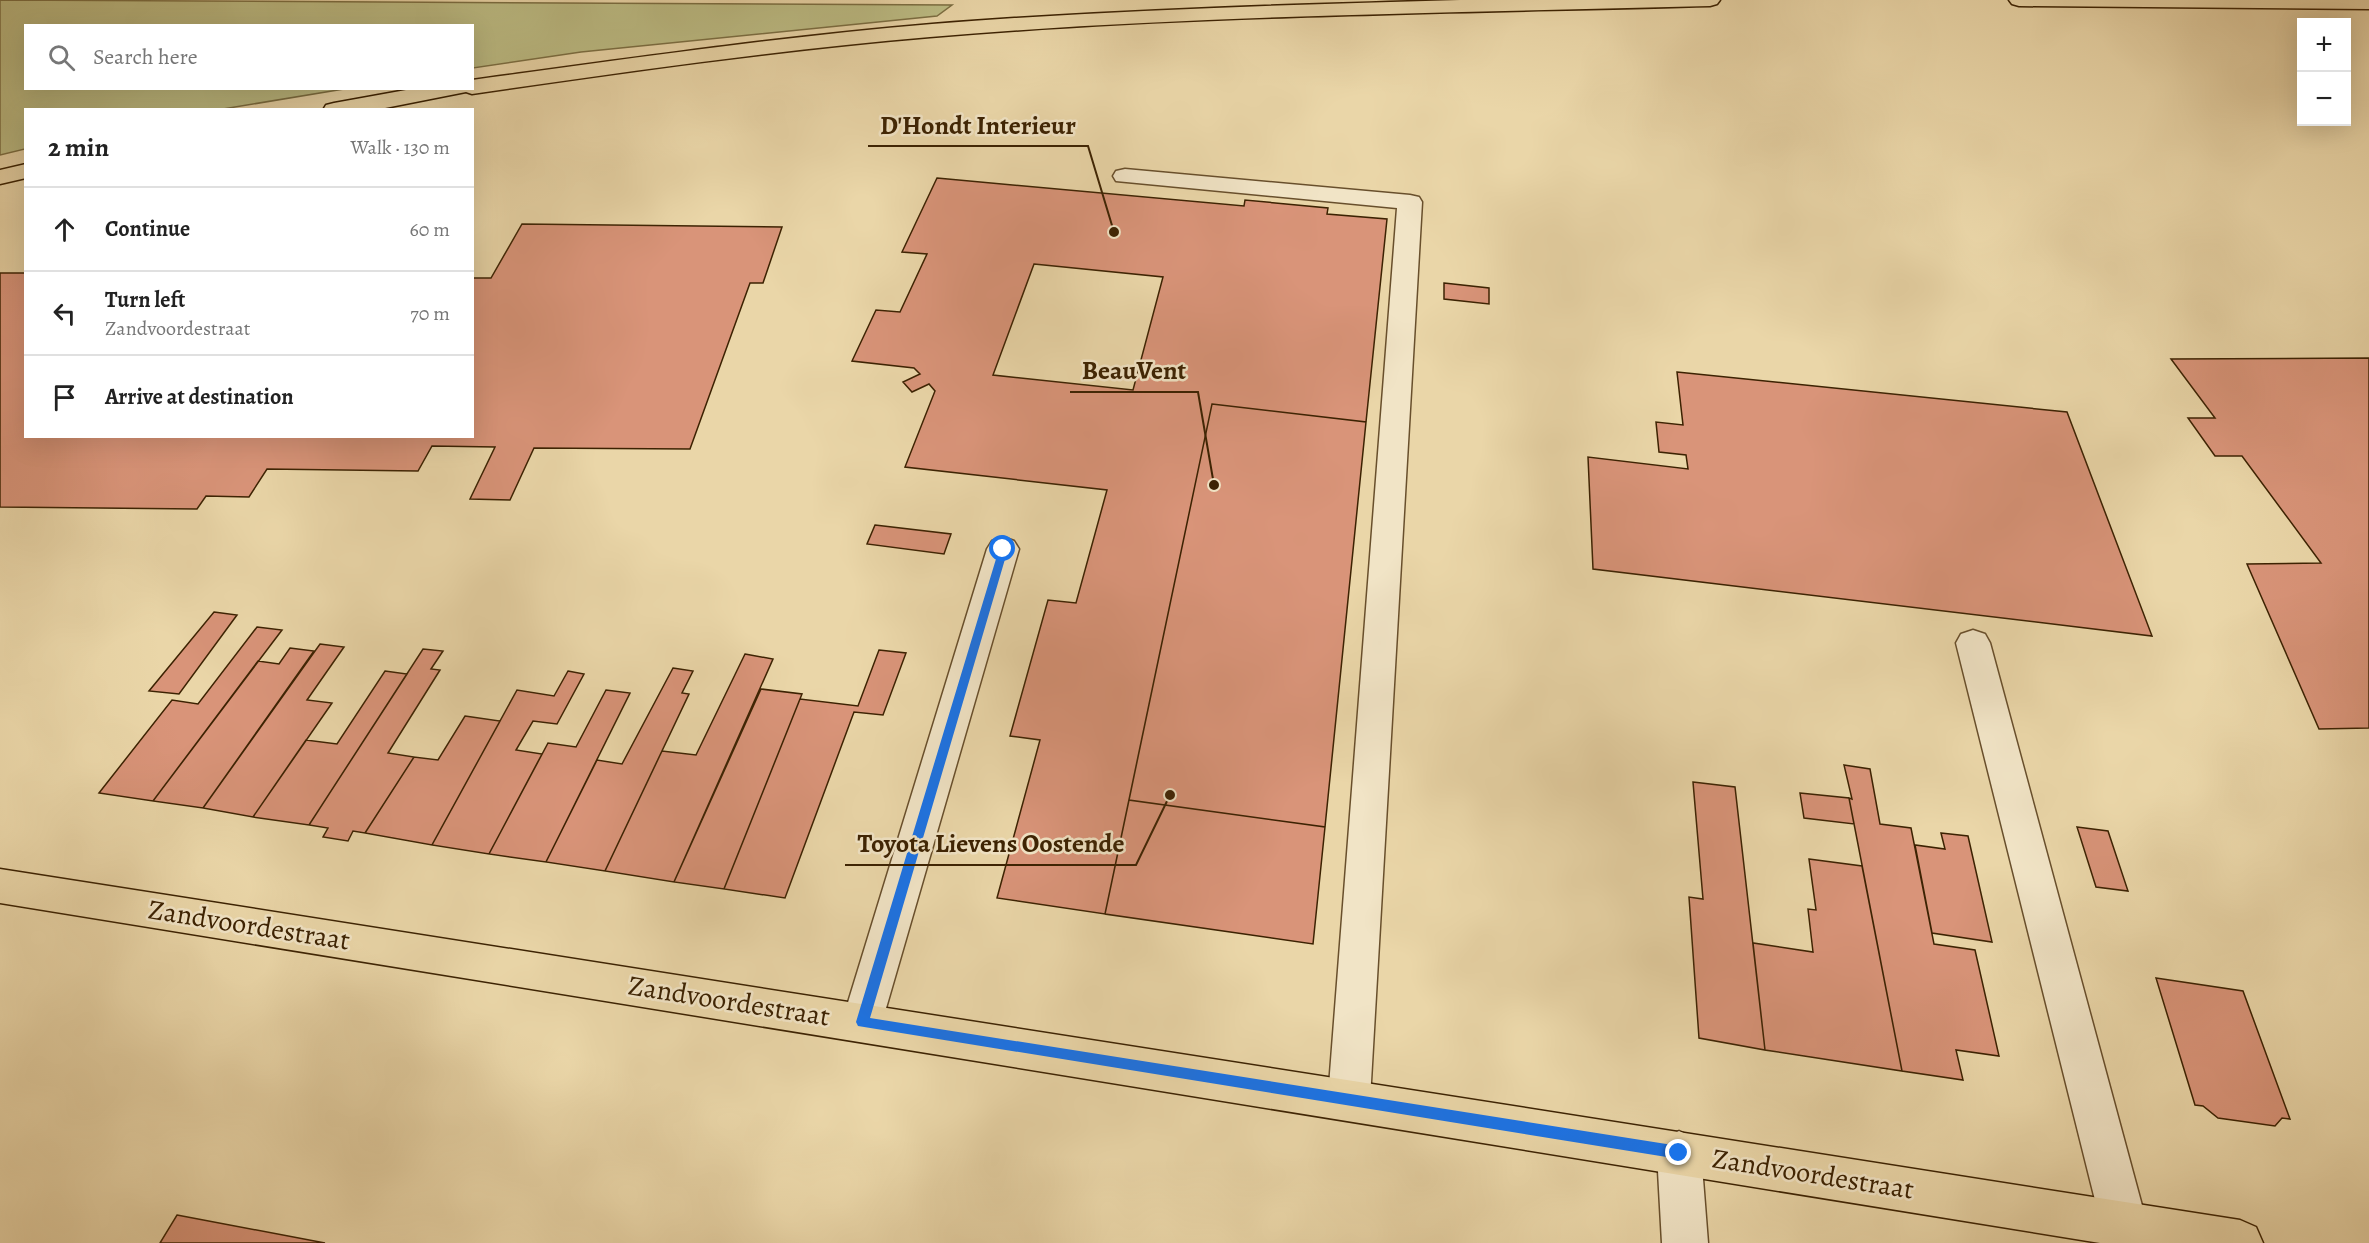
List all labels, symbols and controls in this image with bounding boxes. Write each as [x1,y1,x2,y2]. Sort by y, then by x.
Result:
map controls [2297,18,2351,126]
button: + [2297,18,2351,72]
search box [24,24,474,90]
icon: search [45,41,78,74]
text: Search here [93,42,198,72]
button: − [2297,72,2351,126]
callout: D'Hondt Interieur [868,102,1088,146]
text: D'Hondt Interieur [880,108,1076,143]
text: 2 min [48,130,109,165]
text: Walk · 130 m [351,134,450,161]
icon: ahead [48,213,81,246]
text: Continue [105,214,190,244]
text: 60 m [410,216,450,243]
text: Turn left [105,285,185,315]
icon: left [48,297,81,330]
text: 70 m [410,300,450,327]
text: Zandvoordestraat [105,315,250,342]
callout: BeauVent [1070,348,1198,392]
text: BeauVent [1082,353,1187,388]
icon: arrive [48,381,81,414]
text: Arrive at destination [105,382,294,412]
route start [989,535,1015,561]
callout: Toyota Lievens Oostende [845,821,1136,865]
text: Toyota Lievens Oostende [857,826,1125,861]
street label: Zandvoordestraat [146,890,352,960]
street label: Zandvoordestraat [626,966,832,1036]
route end [1665,1139,1691,1165]
street label: Zandvoordestraat [1710,1139,1916,1209]

